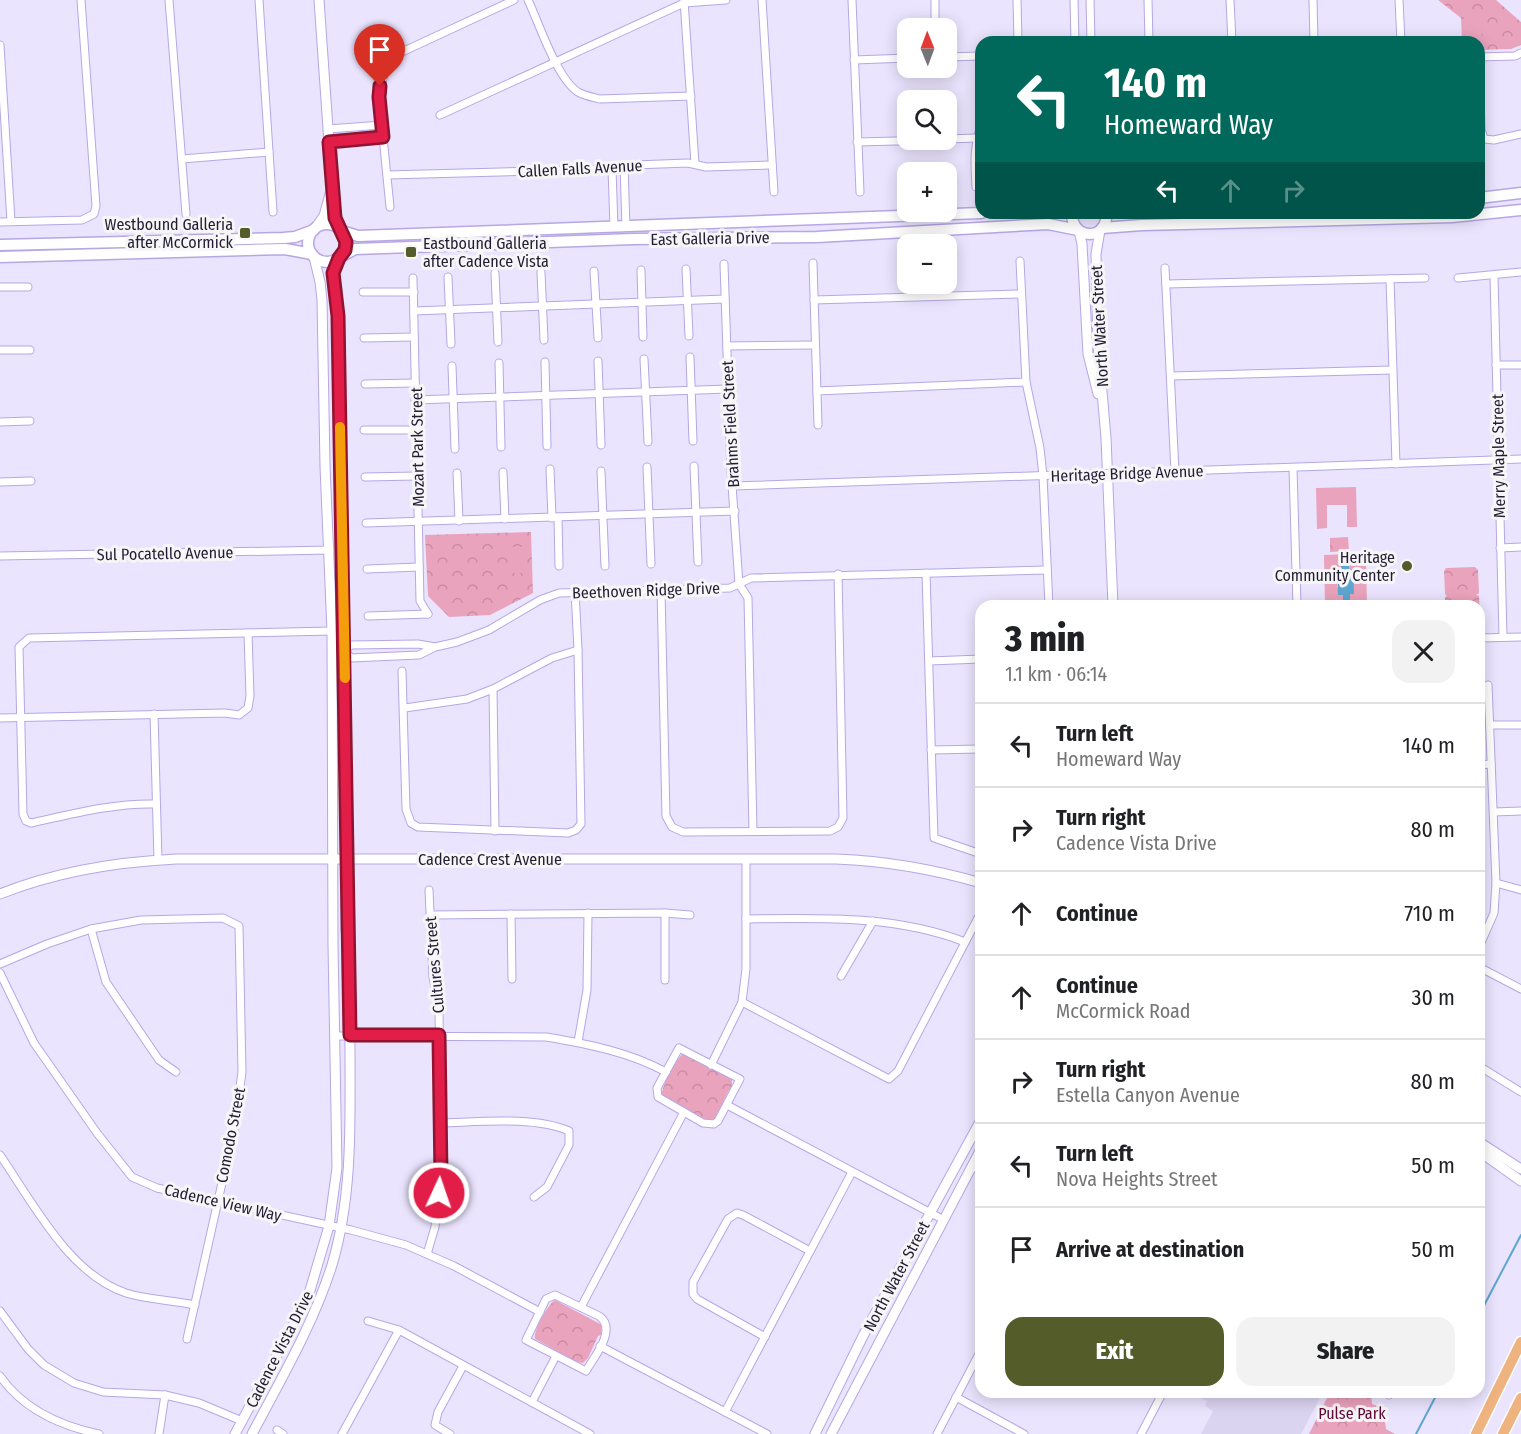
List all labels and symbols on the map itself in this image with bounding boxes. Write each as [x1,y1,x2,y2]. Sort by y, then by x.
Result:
north arrow [897,18,957,78]
pin [354,24,405,86]
street label: Callen Falls Avenue [517,156,643,181]
place label: Westbound Galleria after McCormick [105,215,234,252]
marker: Westbound Galleria after McCormick [238,226,252,240]
street label: East Galleria Drive [650,228,770,249]
place label: Eastbound Galleria after Cadence Vista [423,234,549,271]
marker: Eastbound Galleria after Cadence Vista [404,245,418,259]
street label: North Water Street [1087,264,1112,387]
street label: Brahms Field Street [718,359,743,488]
street label: Mozart Park Street [407,386,428,507]
street label: Merry Maple Street [1488,393,1509,518]
street label: Heritage Bridge Avenue [1050,461,1204,486]
street label: Sul Pocatello Avenue [97,543,234,564]
place label: Heritage Community Center [1275,548,1395,585]
marker: Heritage Community Center [1400,559,1414,573]
street label: Beethoven Ridge Drive [572,578,720,603]
street label: Cadence Crest Avenue [418,850,562,869]
street label: Cultures Street [421,915,448,1014]
street label: Comodo Street [212,1085,249,1185]
position arrow [407,1161,471,1225]
street label: Cadence View Way [163,1180,284,1225]
street label: North Water Street [859,1217,934,1335]
street label: Cadence Vista Drive [242,1288,317,1411]
park label: Pulse Park [1318,1404,1386,1423]

